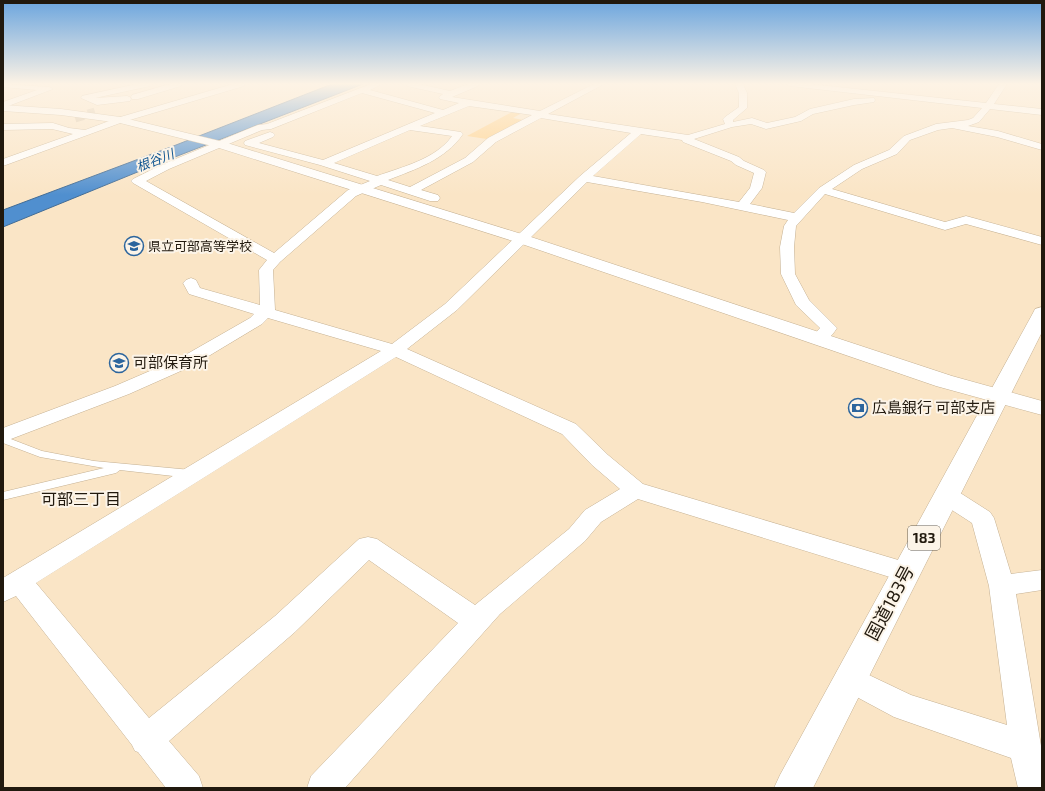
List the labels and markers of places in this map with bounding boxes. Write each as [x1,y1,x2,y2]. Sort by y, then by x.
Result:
school or university icon: 県立可部高等学校 [123,235,145,257]
place label: 県立可部高等学校 [148,238,252,254]
school or university icon: 可部保育所 [108,352,130,374]
place label: 可部保育所 [133,353,208,371]
bank icon: 広島銀行 可部支店 [847,397,869,419]
place label: 広島銀行 可部支店 [872,398,995,416]

